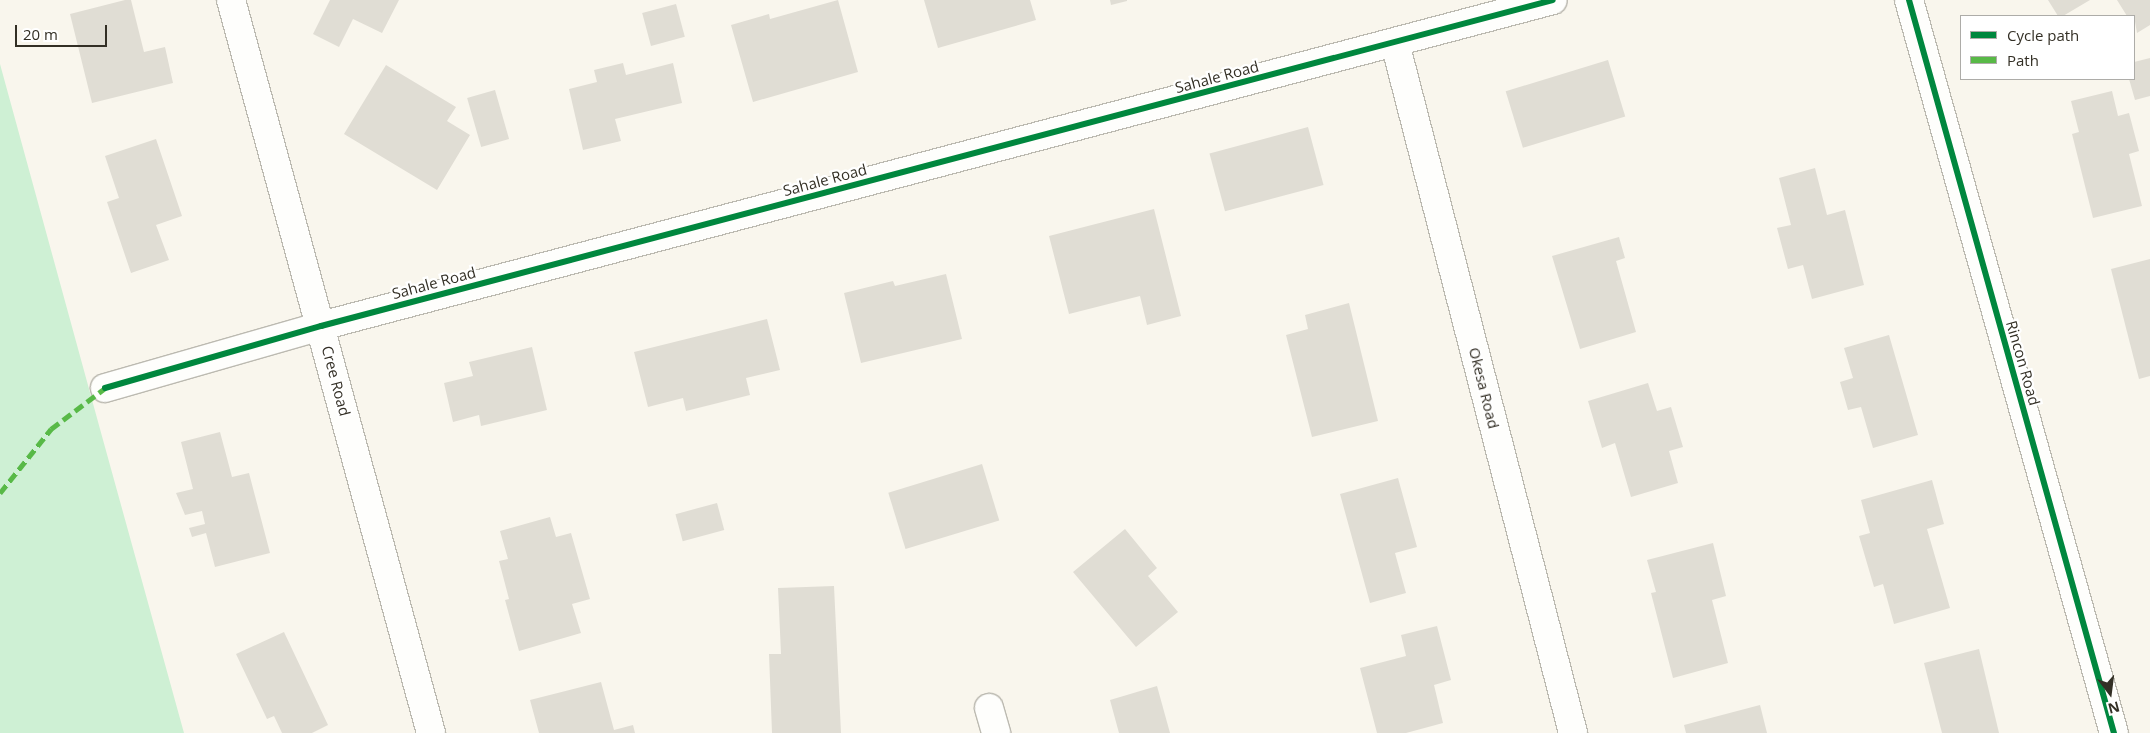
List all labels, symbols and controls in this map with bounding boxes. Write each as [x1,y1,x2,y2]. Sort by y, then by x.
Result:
scale bar [18,15,110,47]
legend [1960,15,2135,80]
text: 20 m [23,24,58,44]
text: Cycle path [2007,25,2079,45]
text: Path [2007,50,2039,70]
street label: Sahale Road [1173,57,1261,97]
street label: Sahale Road [781,160,869,200]
street label: Sahale Road [390,263,478,303]
street label: Rincon Road [2002,319,2044,407]
street label: Cree Road [318,344,354,418]
street label: Okesa Road [1465,345,1503,431]
north arrow [2085,668,2135,718]
text: N [2106,697,2122,719]

